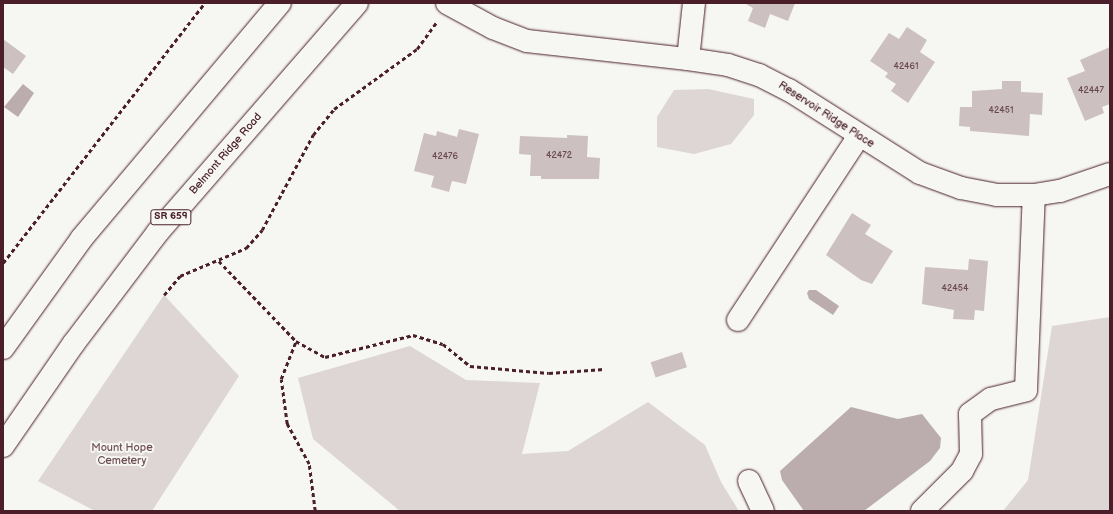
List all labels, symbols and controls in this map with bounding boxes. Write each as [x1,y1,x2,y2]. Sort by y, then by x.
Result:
house number: 42461 [893,62,919,72]
street label: Reservoir Ridge Place [776,79,876,151]
house number: 42447 [1078,86,1104,96]
house number: 42451 [989,106,1013,116]
street label: Belmont Ridge Road [187,111,265,197]
house number: 42472 [546,151,572,161]
house number: 42476 [432,152,458,162]
road number: SR 659 [150,209,192,225]
house number: 42454 [942,284,968,294]
park label: Mount Hope Cemetery [91,442,153,468]

